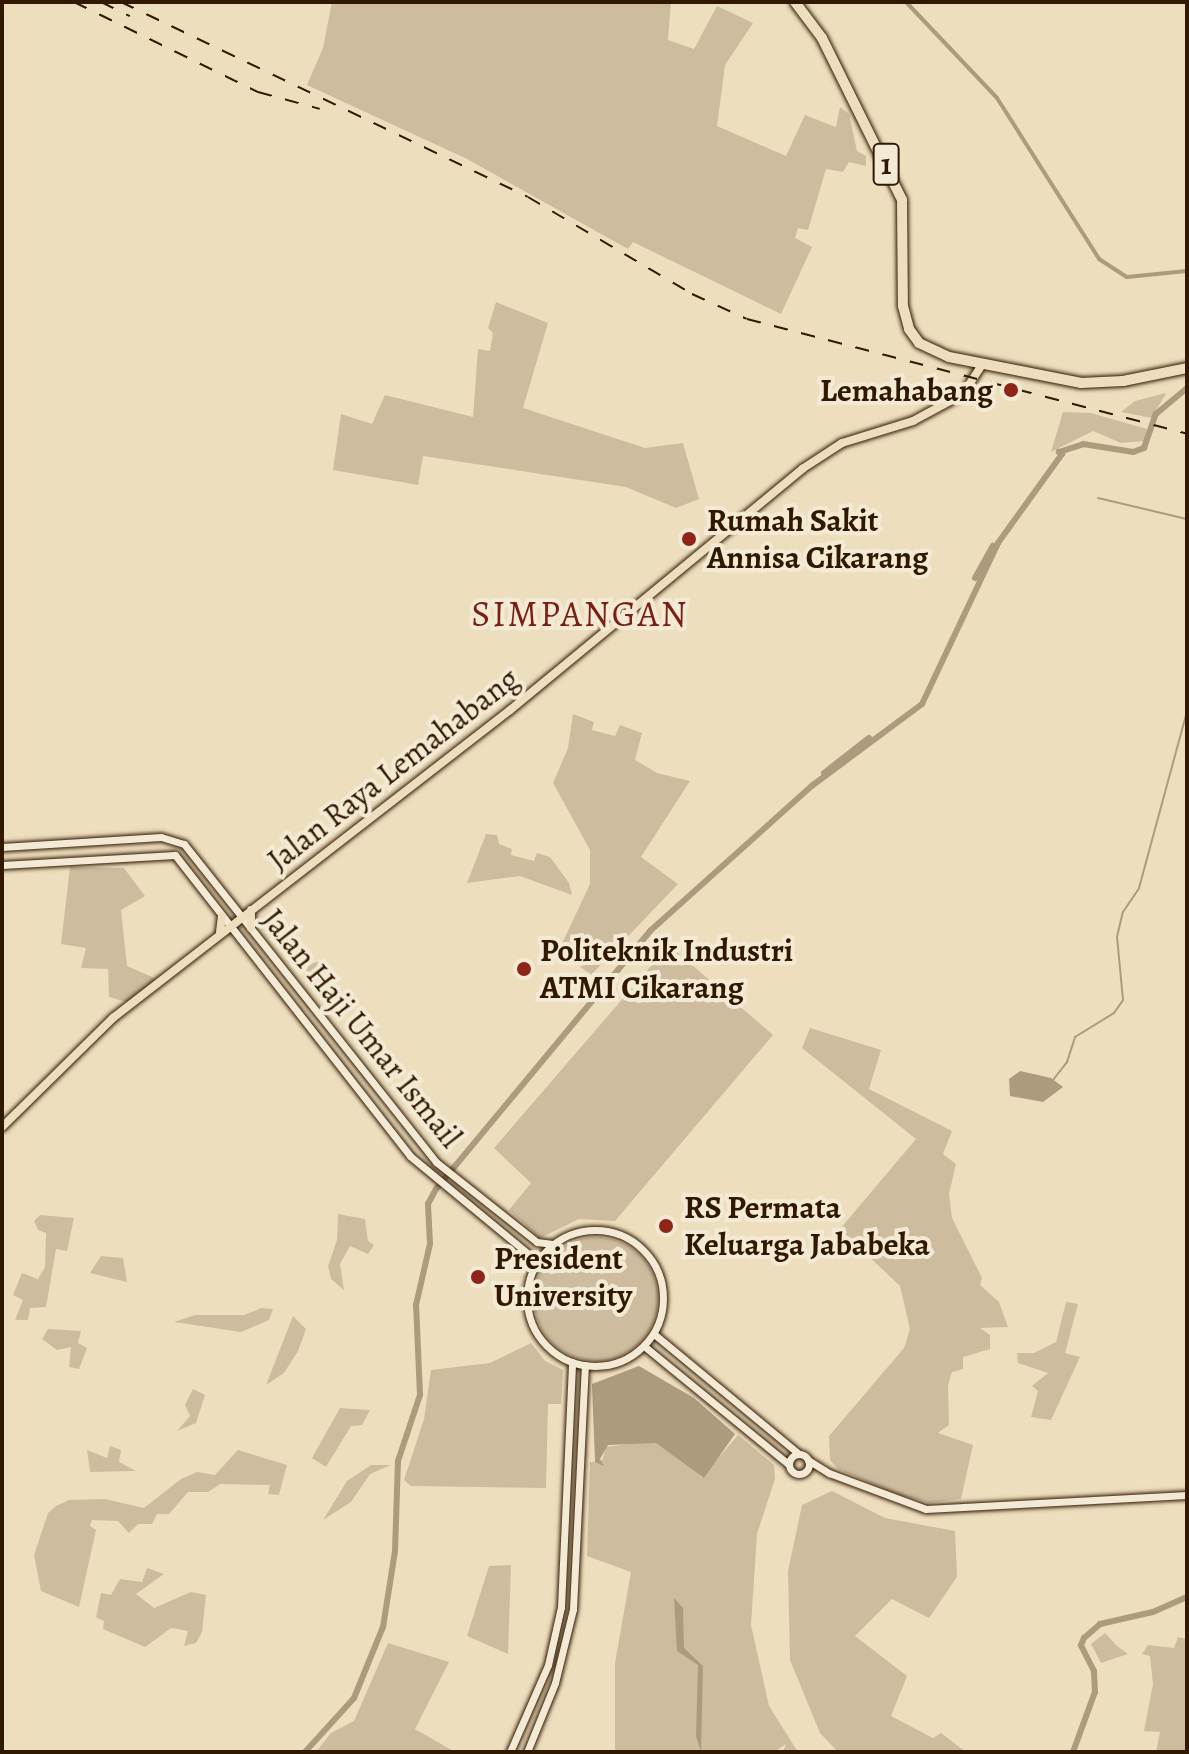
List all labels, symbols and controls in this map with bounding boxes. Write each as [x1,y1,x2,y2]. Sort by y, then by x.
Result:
road number: 1 [872,138,900,190]
place label: Lemahabang [820,371,993,409]
marker: Lemahabang [1000,379,1022,401]
place label: Rumah Sakit Annisa Cikarang [707,502,928,577]
marker: Rumah Sakit Annisa Cikarang [678,528,700,550]
district label: SIMPANGAN [471,592,689,636]
street label: Jalan Raya Lemahabang [260,659,526,879]
street label: Jalan Haji Umar Ismail [254,901,470,1155]
place label: Politeknik Industri ATMI Cikarang [540,932,793,1007]
marker: Politeknik Industri ATMI Cikarang [515,960,533,978]
place label: RS Permata Keluarga Jababeka [684,1189,930,1264]
marker: RS Permata Keluarga Jababeka [655,1215,677,1237]
place label: President University [494,1240,632,1315]
marker: President University [469,1268,487,1286]

